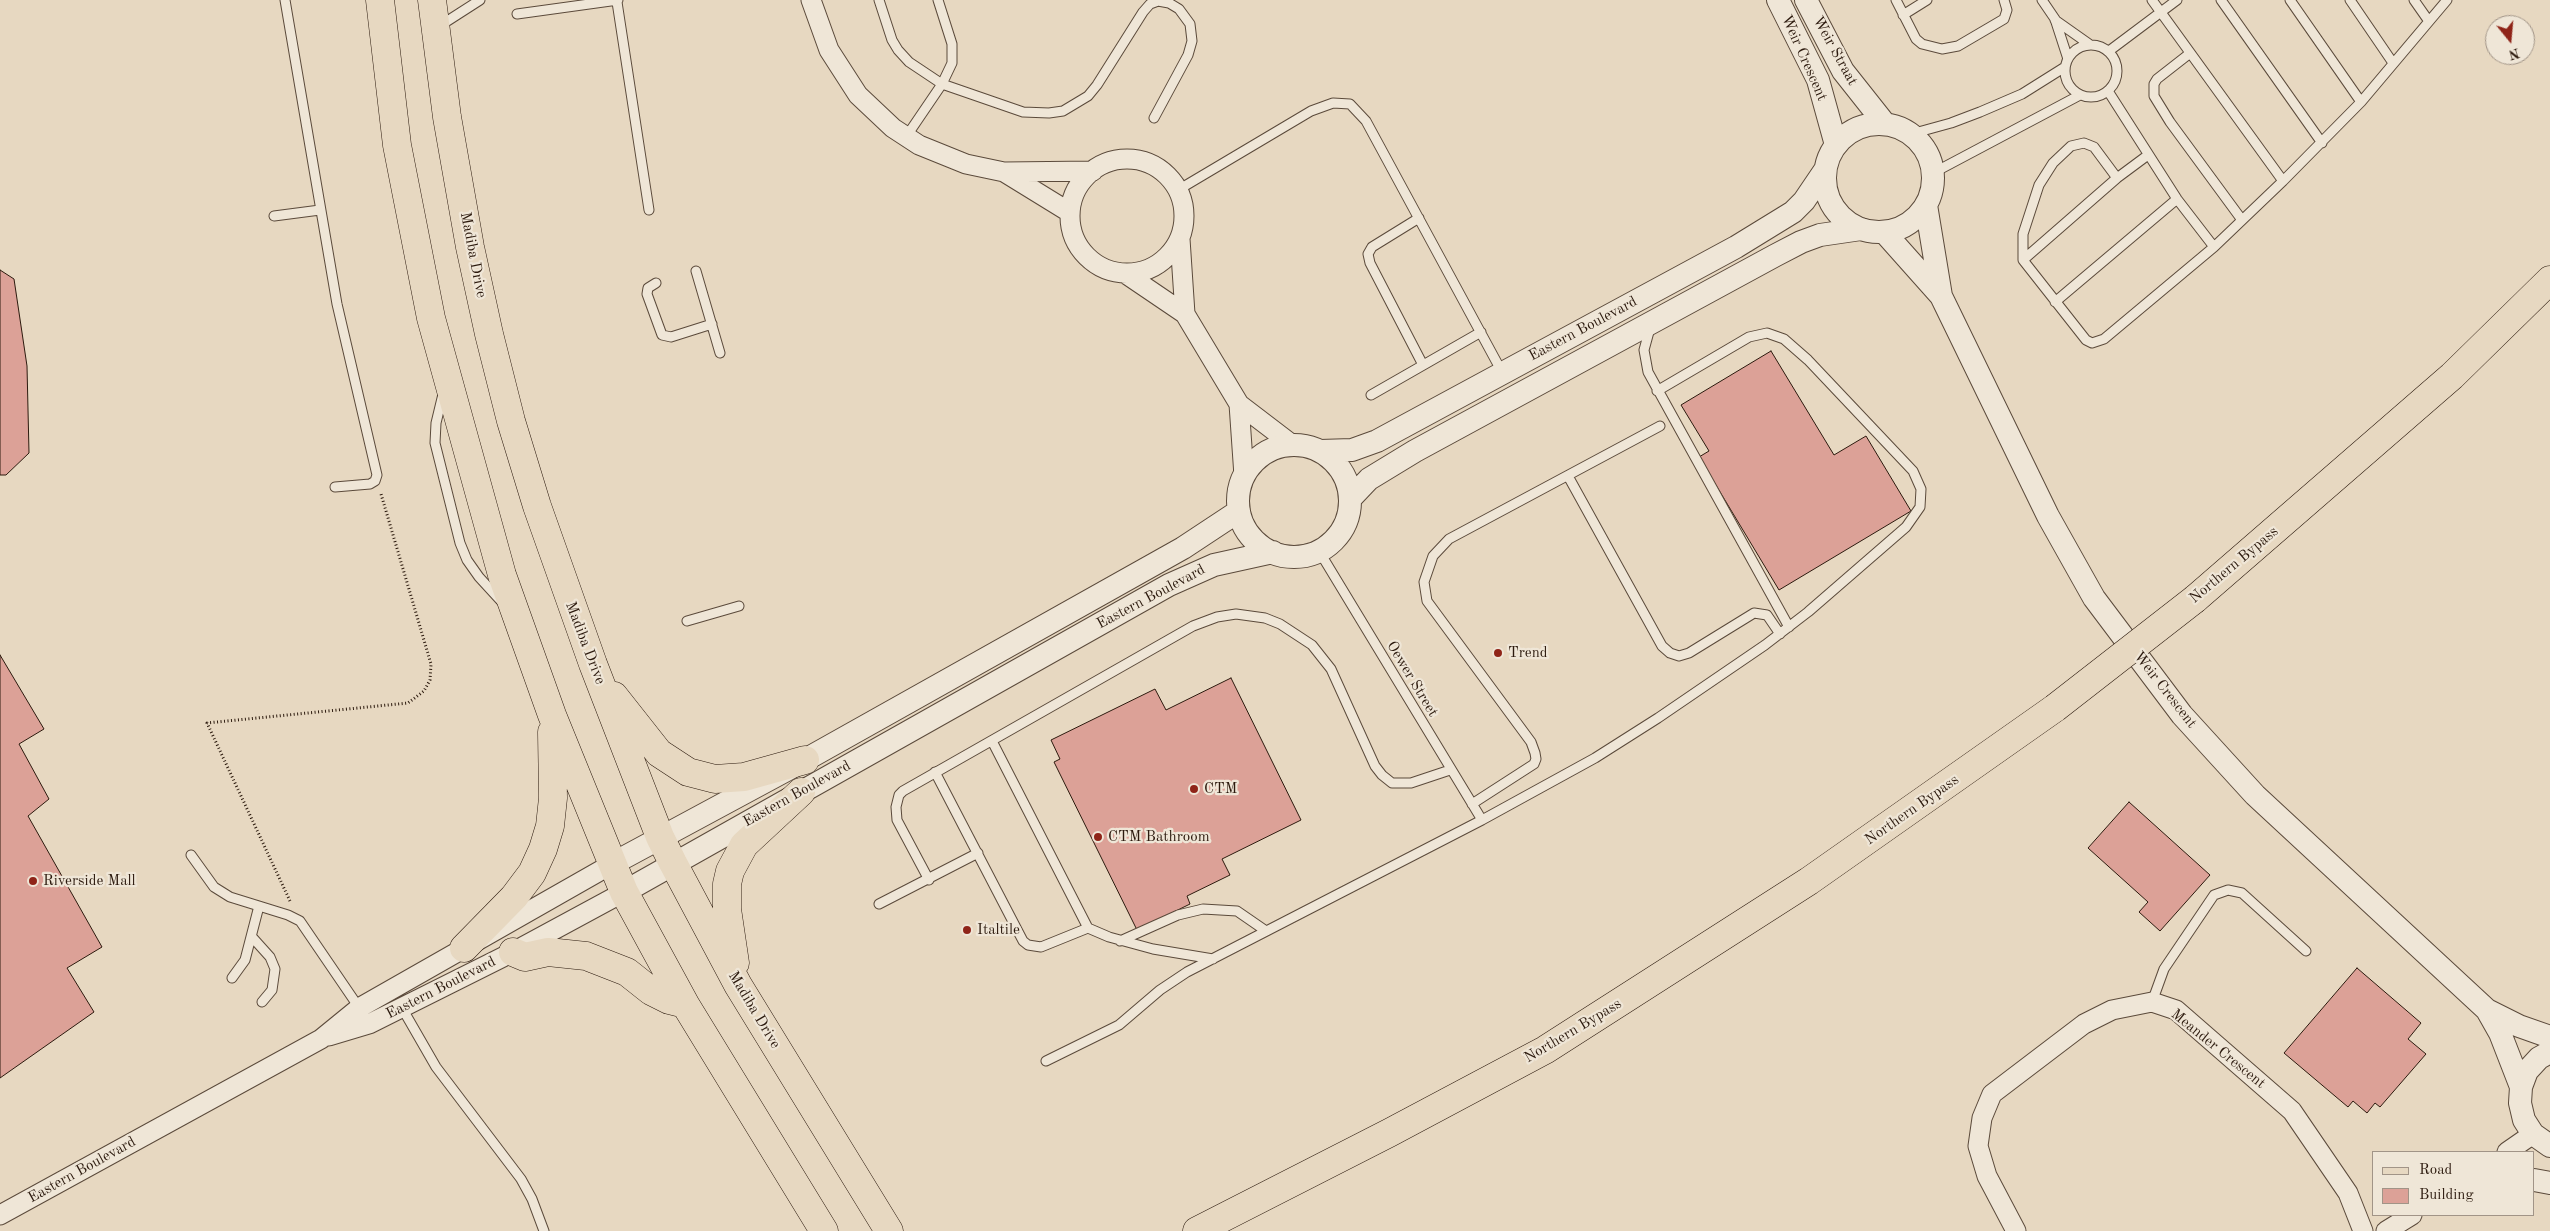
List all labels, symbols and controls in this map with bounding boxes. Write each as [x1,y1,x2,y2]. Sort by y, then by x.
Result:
street label: Weir Crescent [1777,12,1831,104]
street label: Weir Straat [1809,13,1861,89]
north arrow [2485,15,2535,65]
text: N [2507,45,2521,62]
street label: Madiba Drive [456,210,490,300]
street label: Eastern Boulevard [1526,293,1640,365]
street label: Northern Bypass [2186,523,2282,607]
street label: Eastern Boulevard [1094,561,1208,633]
street label: Madiba Drive [561,599,609,687]
street label: Oewer Street [1382,638,1442,720]
place label: Trend [1508,644,1548,662]
marker: Trend [1492,647,1504,659]
street label: Weir Crescent [2130,648,2200,732]
street label: Eastern Boulevard [740,757,854,831]
street label: Northern Bypass [1862,771,1962,849]
place label: CTM [1204,780,1237,798]
marker: CTM [1188,783,1200,795]
place label: CTM Bathroom [1108,828,1210,846]
marker: CTM Bathroom [1092,831,1104,843]
place label: Riverside Mall [43,872,136,890]
marker: Riverside Mall [27,875,39,887]
place label: Italtile [977,921,1020,939]
marker: Italtile [961,924,973,936]
street label: Eastern Boulevard [383,953,499,1023]
street label: Madiba Drive [724,968,784,1052]
street label: Northern Bypass [1521,995,1625,1067]
street label: Meander Crescent [2167,1005,2269,1093]
street label: Eastern Boulevard [25,1133,139,1207]
legend [2372,1151,2535,1216]
text: Road [2419,1163,2452,1178]
text: Building [2419,1188,2474,1203]

